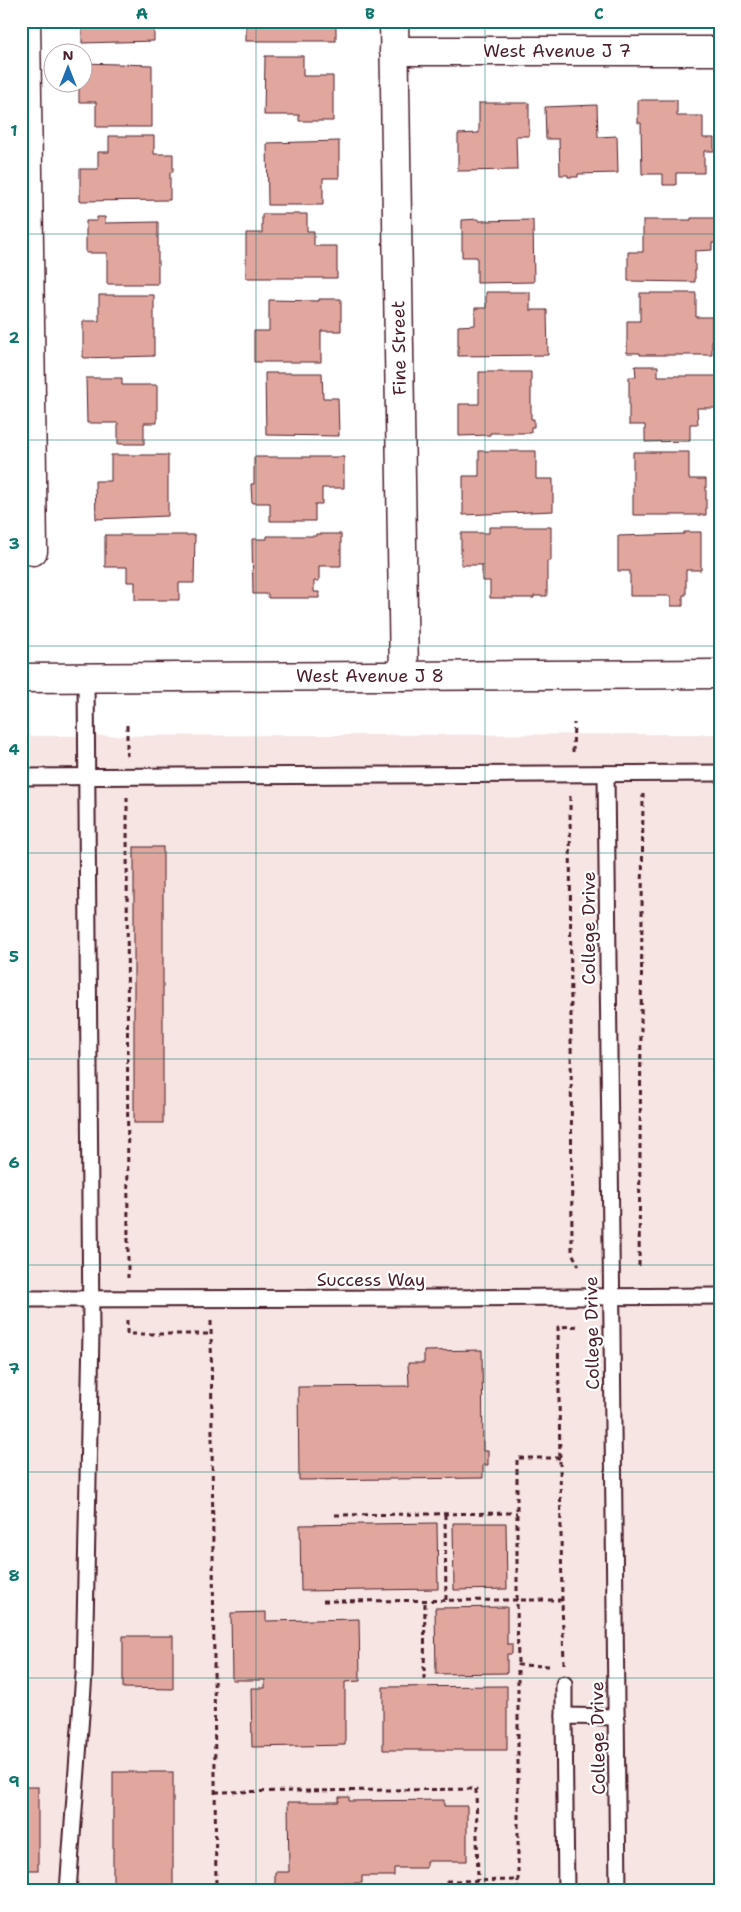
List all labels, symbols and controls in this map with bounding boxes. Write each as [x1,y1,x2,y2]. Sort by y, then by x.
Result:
text: A [136,3,148,24]
text: B [365,3,375,24]
text: C [594,3,604,24]
street label: West Avenue J 7 [483,39,631,63]
north arrow [42,42,92,92]
text: N [62,46,74,64]
text: 1 [10,120,18,141]
street label: Fine Street [386,300,412,396]
text: 2 [8,327,20,348]
text: 3 [8,533,20,554]
street label: West Avenue J 8 [296,664,444,688]
text: 4 [8,739,20,760]
street label: College Drive [577,871,601,985]
text: 5 [9,946,19,967]
text: 6 [8,1152,20,1173]
street label: Success Way [317,1268,425,1292]
street label: College Drive [579,1276,605,1390]
text: 7 [8,1358,20,1379]
text: 8 [8,1565,20,1586]
street label: College Drive [585,1681,611,1795]
text: 9 [8,1771,20,1792]

